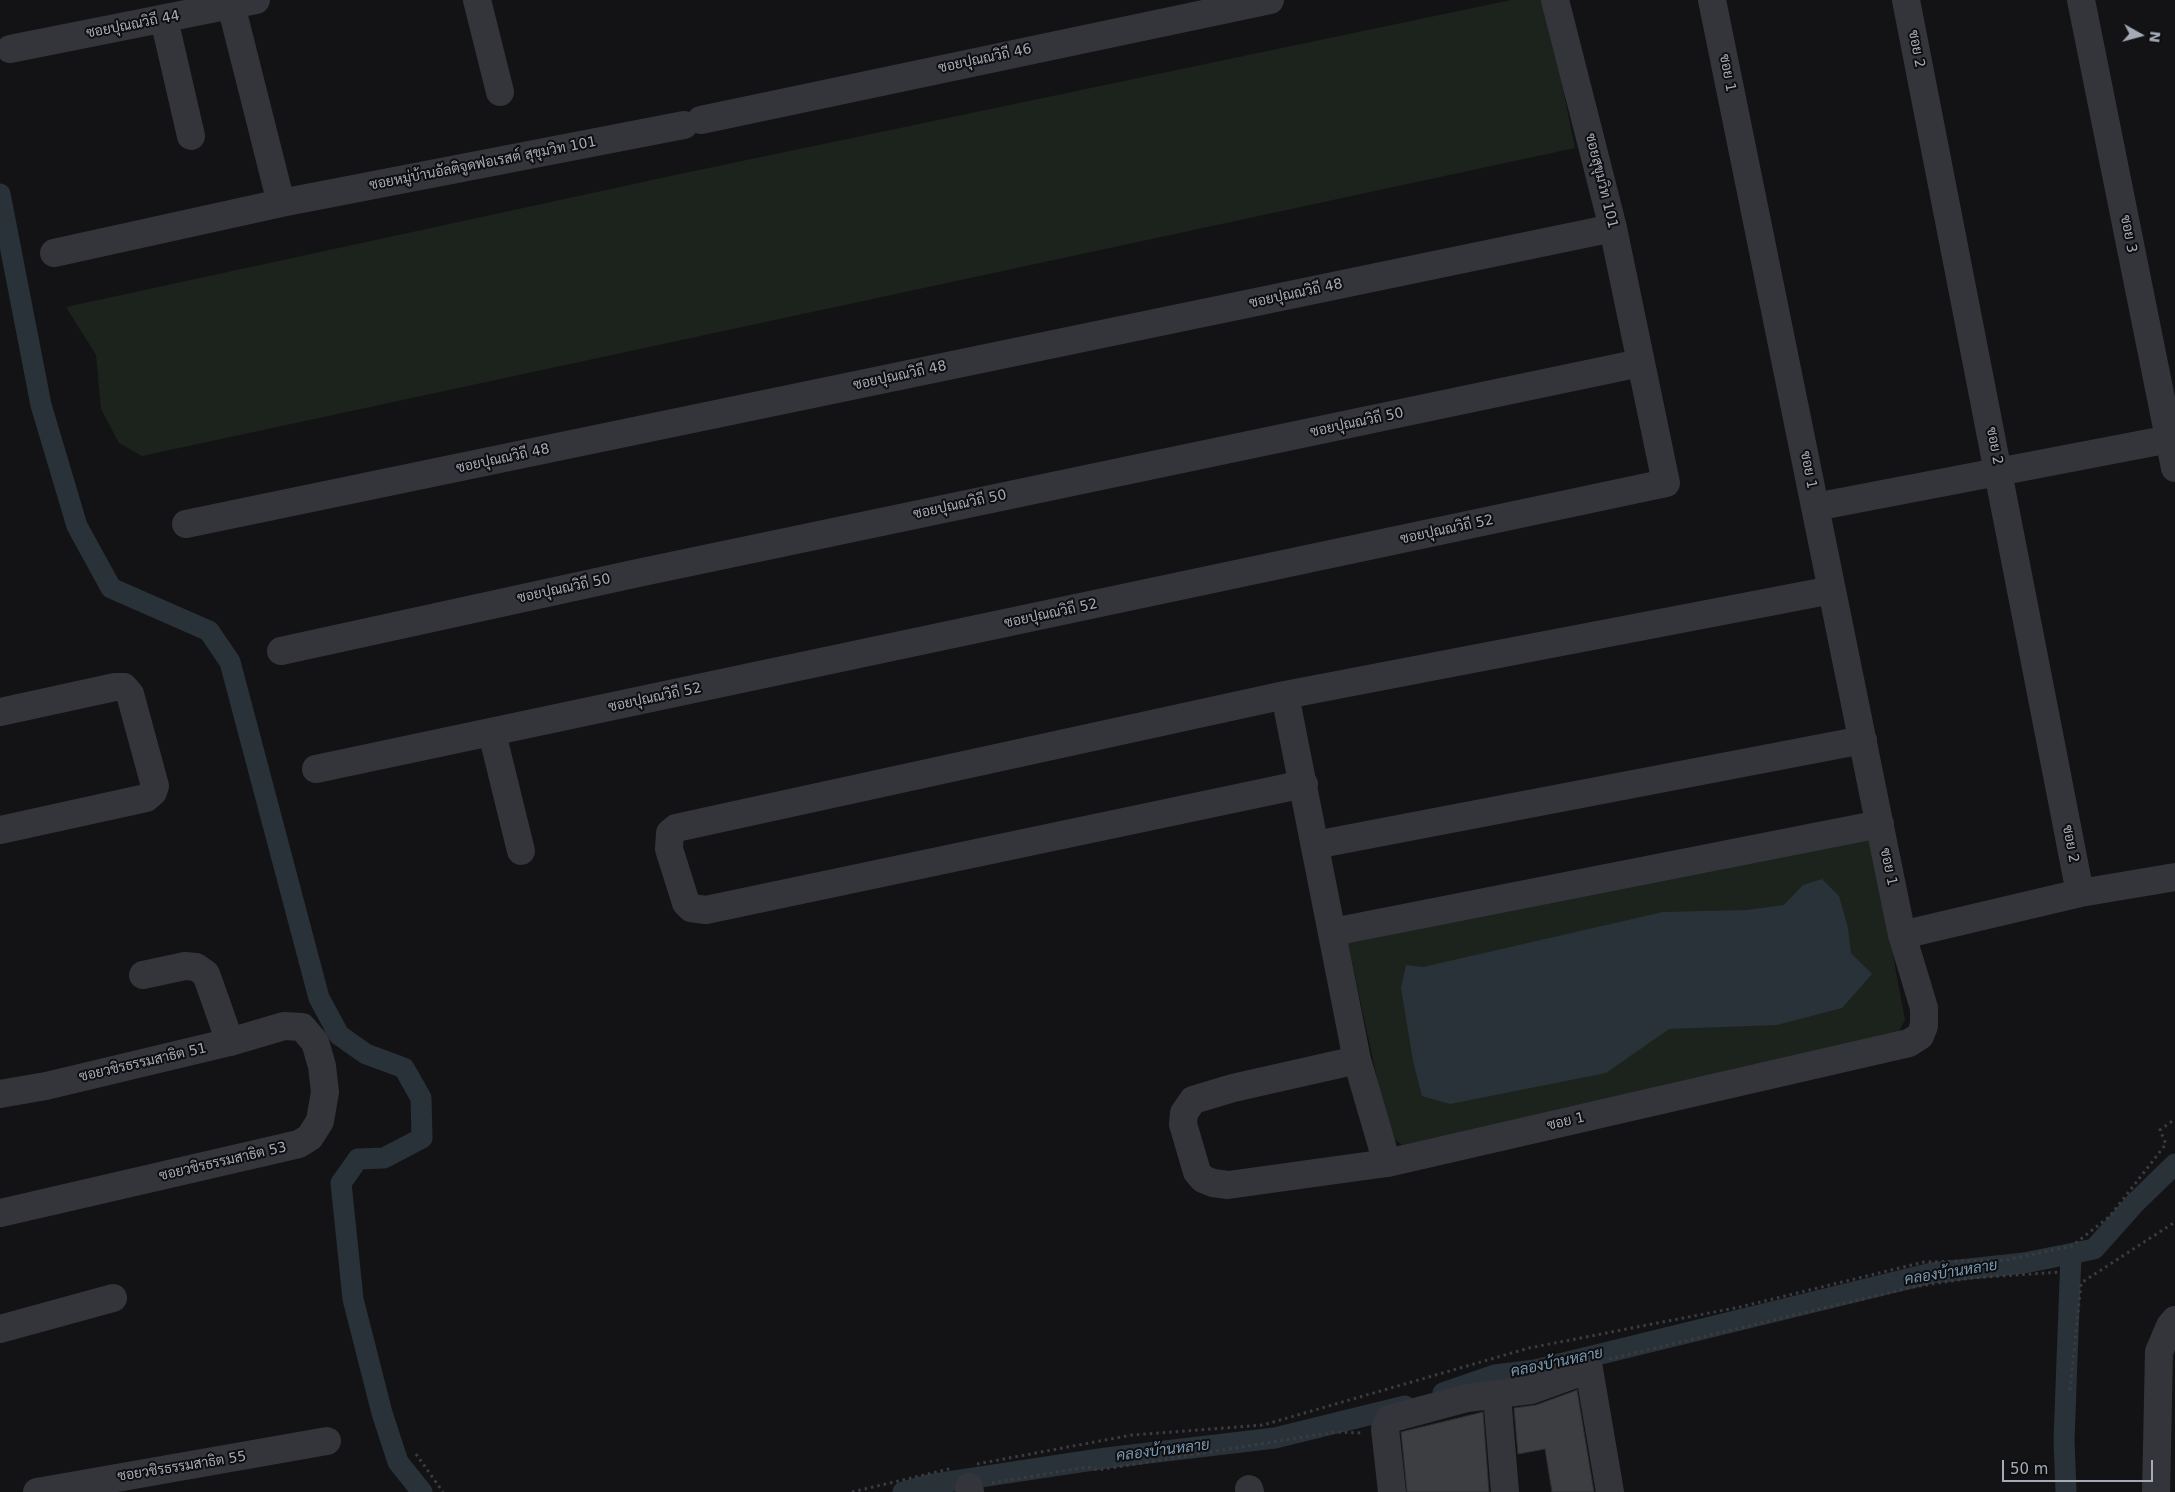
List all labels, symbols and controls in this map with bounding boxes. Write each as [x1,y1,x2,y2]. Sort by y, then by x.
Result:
street label: ซอยปุณณวิถี 44 [85,8,181,42]
north arrow [2115,10,2165,60]
street label: ซอย 2 [1904,29,1928,69]
text: N [2146,30,2164,44]
street label: ซอยปุณณวิถี 46 [937,41,1033,77]
street label: ซอย 1 [1715,53,1739,93]
street label: ซอยสุขุมวิท 101 [1581,132,1621,230]
street label: ซอยหมู่บ้านอัลติจูดฟอเรสต์ สุขุมวิท 101 [368,134,598,194]
street label: ซอย 3 [2116,214,2140,254]
street label: ซอยปุณณวิถี 48 [1248,276,1344,312]
street label: ซอยปุณณวิถี 48 [852,358,948,394]
street label: ซอยปุณณวิถี 50 [1309,405,1405,441]
street label: ซอย 2 [1982,426,2006,466]
street label: ซอยปุณณวิถี 48 [455,441,551,477]
street label: ซอย 1 [1796,450,1820,490]
street label: ซอยปุณณวิถี 50 [912,487,1008,523]
street label: ซอยปุณณวิถี 52 [1399,512,1495,548]
street label: ซอยปุณณวิถี 50 [516,571,612,607]
street label: ซอยปุณณวิถี 52 [1003,596,1099,632]
street label: ซอยปุณณวิถี 52 [607,680,703,716]
street label: ซอย 2 [2058,824,2082,864]
street label: ซอย 1 [1876,847,1900,887]
street label: ซอยวชิรธรรมสาธิต 51 [78,1040,208,1086]
street label: ซอย 1 [1545,1110,1587,1134]
street label: ซอยวชิรธรรมสาธิต 53 [158,1139,288,1185]
water label: คลองบ้านหลาย [1903,1257,1999,1289]
water label: คลองบ้านหลาย [1509,1344,1605,1382]
water label: คลองบ้านหลาย [1115,1436,1211,1466]
street label: ซอยวชิรธรรมสาธิต 55 [116,1449,248,1485]
scale bar [2005,1450,2156,1482]
text: 50 m [2010,1460,2048,1478]

